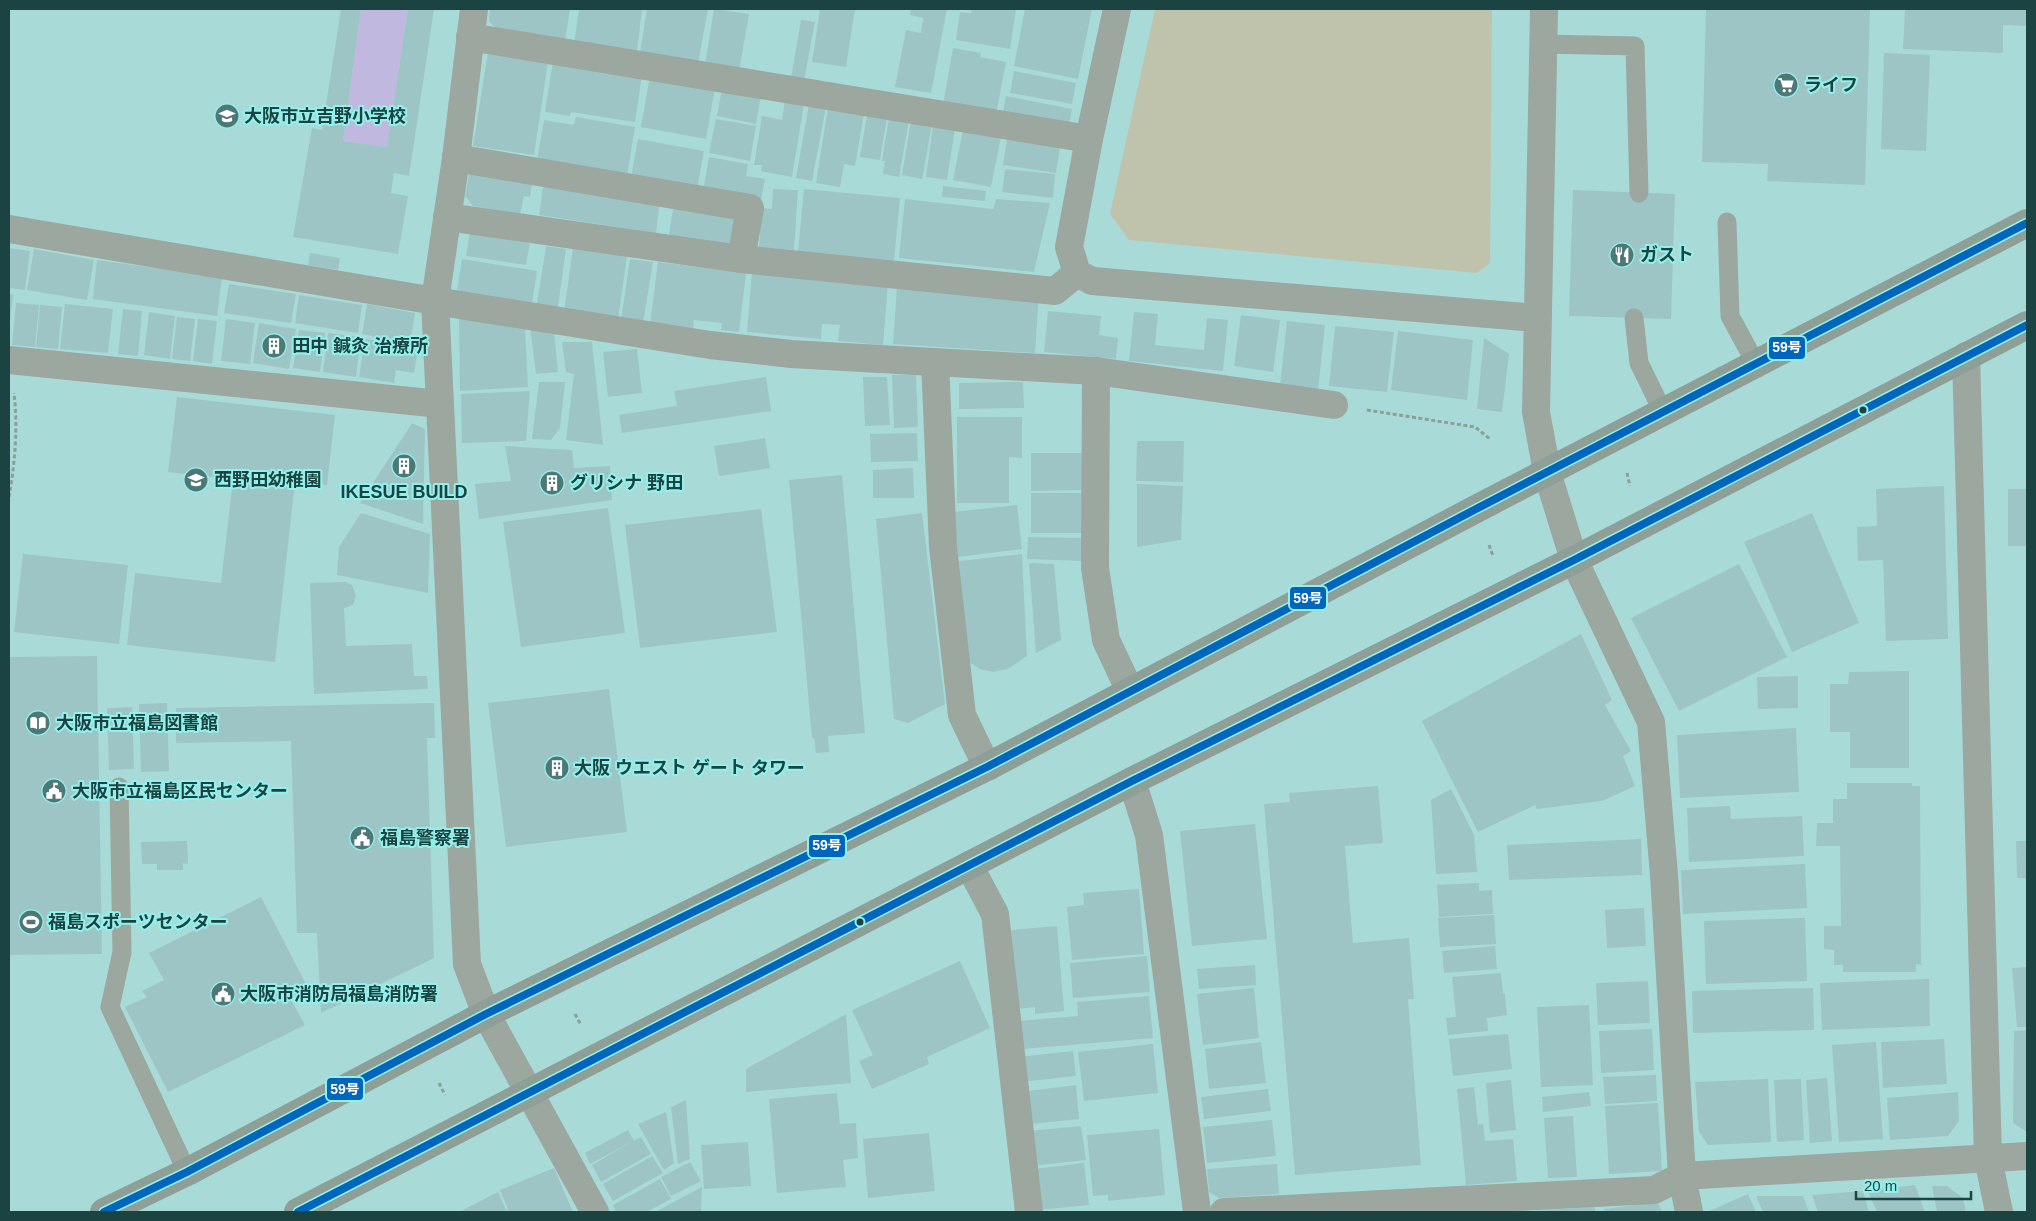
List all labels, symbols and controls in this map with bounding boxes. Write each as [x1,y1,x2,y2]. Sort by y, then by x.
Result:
supermarket icon: ライフ [1773,72,1799,98]
place label: ライフ [1804,75,1858,95]
school or university icon: 大阪市立吉野小学校 [214,103,240,129]
place label: 大阪市立吉野小学校 [244,106,406,126]
restaurant icon: ガスト [1609,242,1635,268]
place label: ガスト [1640,245,1694,265]
building icon: 田中 鍼灸 治療所 [261,333,287,359]
place label: 田中 鍼灸 治療所 [292,336,428,356]
line badge: 59号 [1768,336,1806,360]
text: 59号 [1772,339,1802,355]
unlabelled marker [1858,405,1868,415]
building icon: IKESUE BUILD [391,453,417,479]
school or university icon: 西野田幼稚園 [183,467,209,493]
place label: 西野田幼稚園 [214,470,322,490]
building icon: グリシナ 野田 [539,470,565,496]
place label: グリシナ 野田 [570,473,683,493]
place label: IKESUE BUILD [340,482,468,502]
line badge: 59号 [1289,586,1327,610]
text: 59号 [1293,590,1323,606]
library icon: 大阪市立福島図書館 [25,710,51,736]
place label: 大阪市立福島図書館 [56,713,218,733]
building icon: 大阪 ウエスト ゲート タワー [544,755,570,781]
place label: 大阪 ウエスト ゲート タワー [574,758,805,778]
public building icon: 大阪市立福島区民センター [41,778,67,804]
place label: 大阪市立福島区民センター [72,781,288,801]
public building icon: 福島警察署 [349,825,375,851]
place label: 福島警察署 [380,828,470,848]
line badge: 59号 [808,834,846,858]
text: 59号 [812,837,842,853]
sports icon: 福島スポーツセンター [18,909,44,935]
place label: 福島スポーツセンター [48,912,228,932]
unlabelled marker [855,917,865,927]
public building icon: 大阪市消防局福島消防署 [210,981,236,1007]
place label: 大阪市消防局福島消防署 [240,984,438,1004]
line badge: 59号 [326,1077,364,1101]
text: 59号 [330,1081,360,1097]
scale bar [1856,1168,1971,1200]
text: 20 m [1864,1177,1897,1194]

